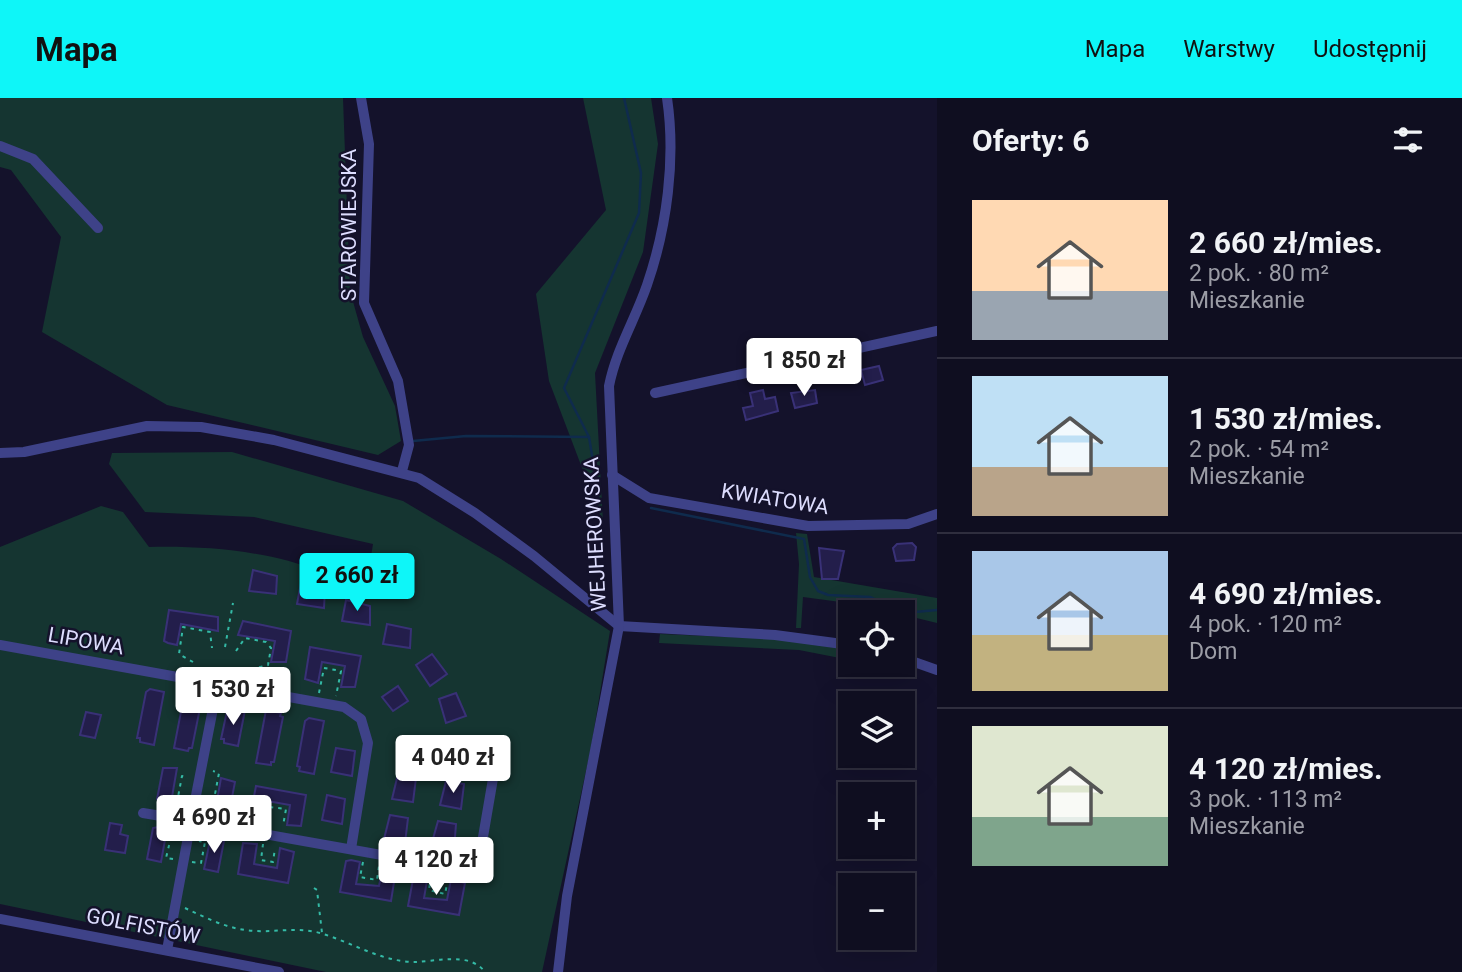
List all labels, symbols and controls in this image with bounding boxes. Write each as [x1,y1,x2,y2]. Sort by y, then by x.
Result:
text: Mapa [35,30,118,69]
text: Mapa [1085,35,1145,63]
text: Warstwy [1183,35,1275,63]
text: Udostępnij [1313,35,1427,63]
icon: filters [1389,121,1427,159]
text: Oferty: 6 [972,123,1089,158]
street label: STAROWIEJSKA [337,148,361,301]
text: 2 660 zł/mies. [1189,225,1383,260]
icon: home [1028,228,1112,312]
text: 2 pok. · 80 m² [1189,260,1329,287]
text: Mieszkanie [1189,287,1305,314]
pin: 1 850 zł [732,338,876,398]
text: 1 850 zł [763,347,845,374]
text: 1 530 zł/mies. [1189,401,1383,436]
icon: home [1028,404,1112,488]
text: 2 pok. · 54 m² [1189,436,1329,463]
street label: WEJHEROWSKA [579,456,611,612]
text: Mieszkanie [1189,463,1305,490]
street label: KWIATOWA [719,479,831,519]
pin: 2 660 zł [285,554,429,613]
text: 2 660 zł [316,562,398,589]
text: 4 690 zł/mies. [1189,576,1383,611]
icon: home [1028,579,1112,663]
map controls [838,600,915,950]
button: locate [838,600,915,677]
text: 4 pok. · 120 m² [1189,611,1342,638]
street label: LIPOWA [46,623,126,660]
text: Dom [1189,638,1237,665]
pin: 1 530 zł [161,668,305,727]
text: 1 530 zł [192,676,274,703]
button: layers [838,691,915,768]
pin: 4 040 zł [381,736,525,795]
text: 4 040 zł [412,744,494,771]
text: 4 120 zł/mies. [1189,751,1383,786]
icon: home [1028,754,1112,838]
button: + [838,782,915,859]
text: 3 pok. · 113 m² [1189,786,1342,813]
pin: 4 690 zł [142,796,286,855]
text: 4 690 zł [173,804,255,831]
text: Mieszkanie [1189,813,1305,840]
pin: 4 120 zł [364,838,508,897]
text: 4 120 zł [395,846,477,873]
button: − [838,873,915,950]
street label: GOLFISTÓW [84,903,202,949]

